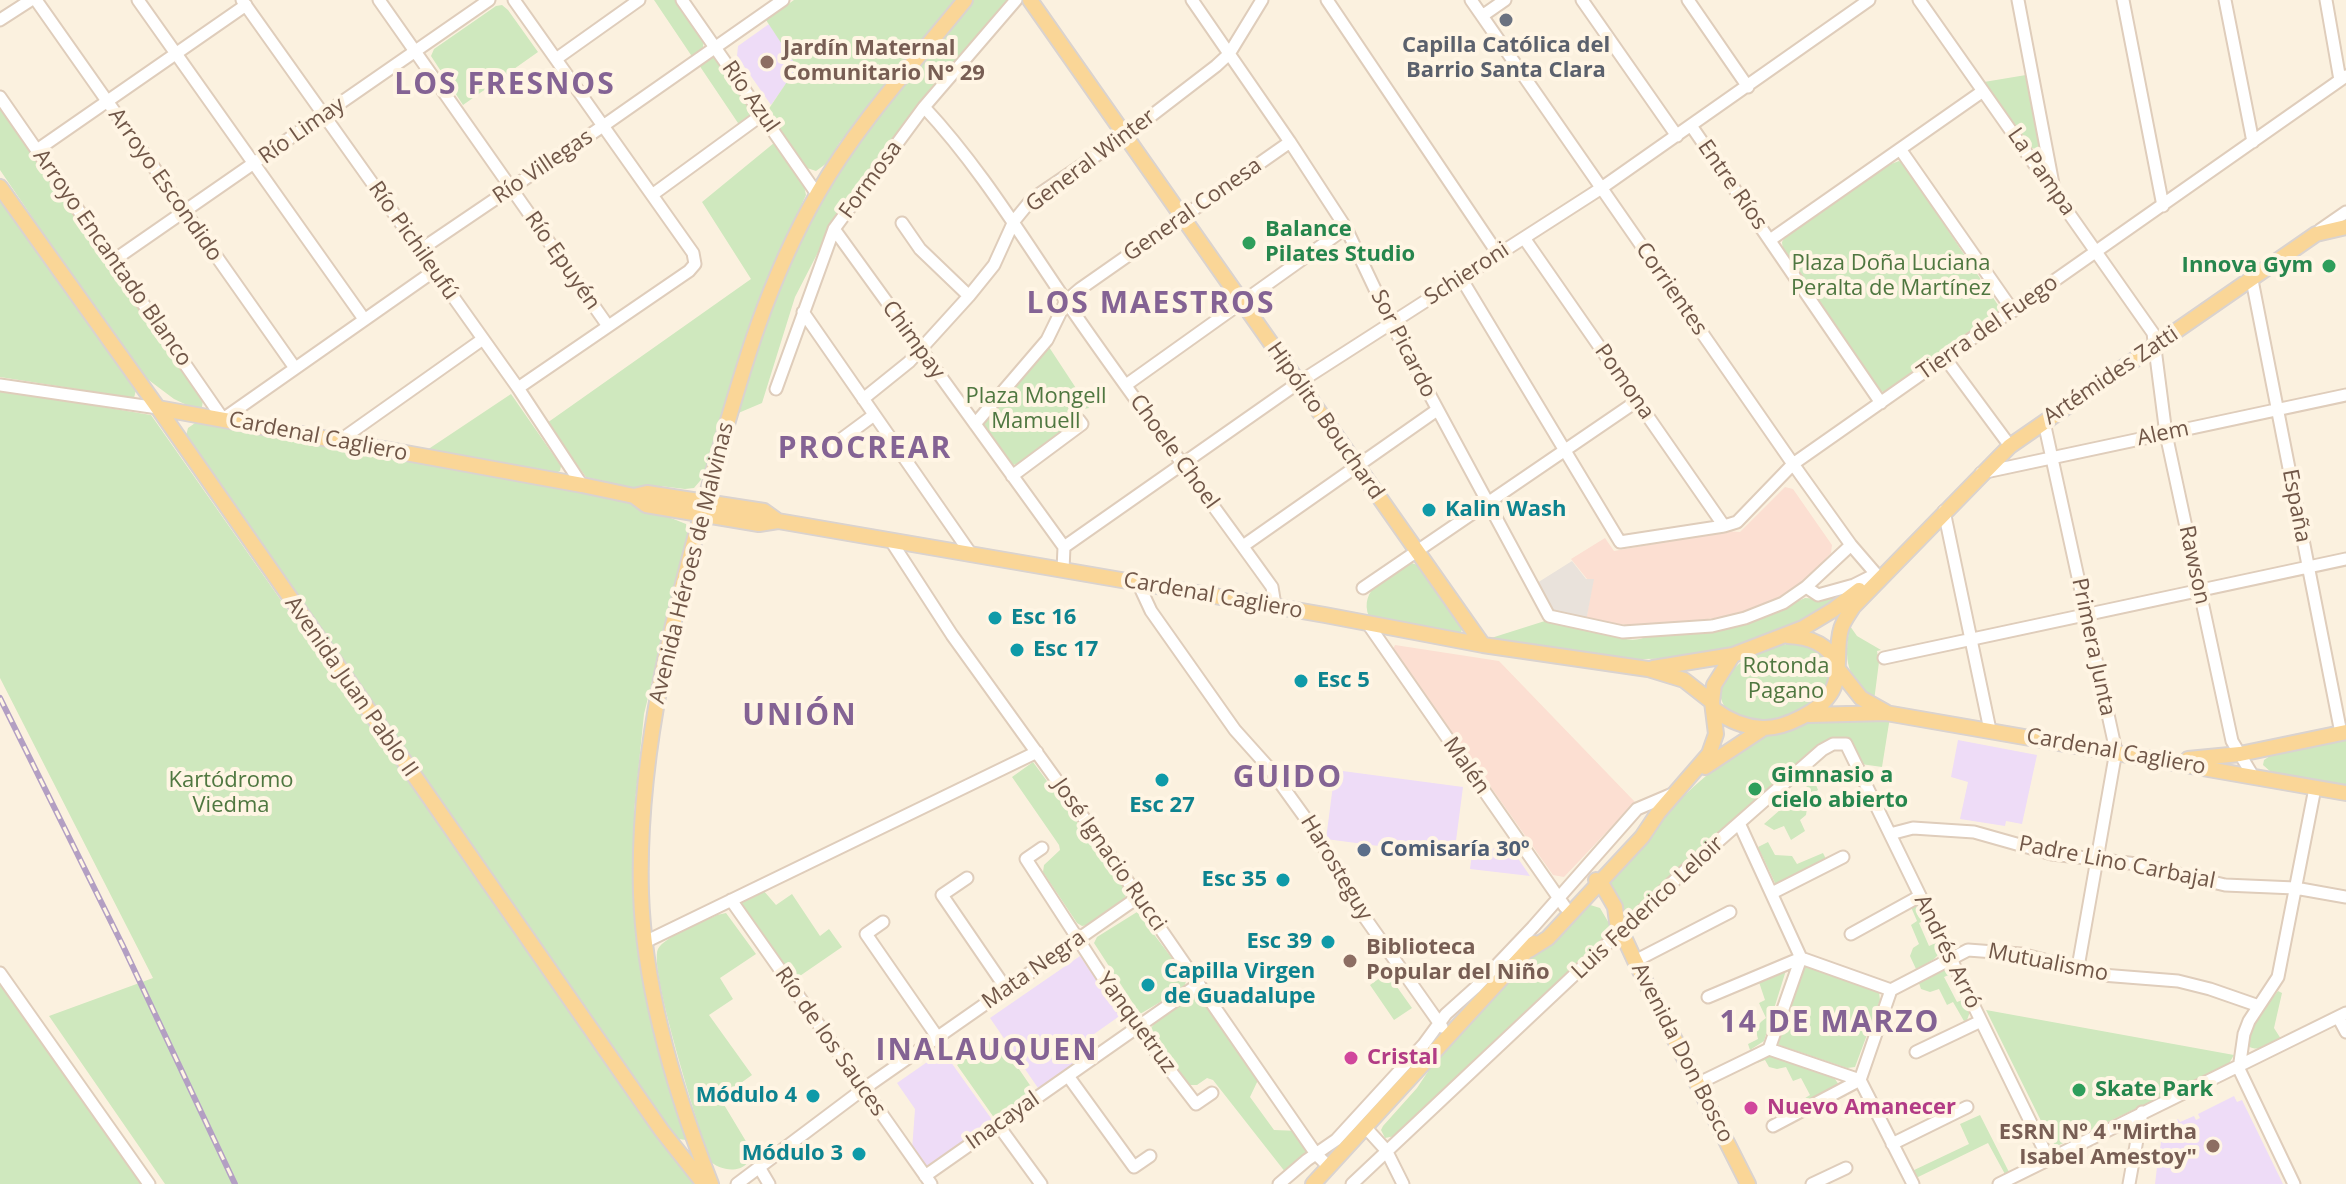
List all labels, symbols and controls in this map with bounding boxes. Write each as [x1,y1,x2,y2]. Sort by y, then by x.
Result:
marker: Capilla Católica del Barrio Santa Clara [1497,11,1515,29]
place label: Capilla Católica del Barrio Santa Clara [1402,33,1610,84]
place label: Jardín Maternal Comunitario N° 29 [783,36,985,88]
marker: Jardín Maternal Comunitario N° 29 [758,53,776,71]
street label: Río Azul [716,56,784,138]
district label: LOS FRESNOS [394,67,616,103]
street label: Río Limay [254,92,350,170]
street label: Arroyo Escondido [102,103,228,267]
street label: General Winter [1021,104,1161,218]
street label: La Pampa [2001,123,2081,221]
street label: Río Villegas [488,124,598,210]
street label: Entre Ríos [1692,135,1772,235]
street label: Formosa [834,136,908,224]
street label: Arroyo Encantado Blanco [27,144,197,372]
street label: General Conesa [1119,153,1267,267]
street label: Río Pichileufú [362,177,464,305]
street label: Río Epuyén [518,207,606,315]
place label: Balance Pilates Studio [1265,217,1415,268]
marker: Balance Pilates Studio [1240,234,1258,252]
street label: Schieroni [1420,237,1514,311]
street label: Corrientes [1629,238,1713,340]
park label: Plaza Doña Luciana Peralta de Martínez [1791,251,1991,302]
place label: Innova Gym [2182,253,2313,279]
marker: Innova Gym [2320,257,2338,275]
street label: Tierra del Fuego [1913,270,2063,386]
district label: LOS MAESTROS [1026,286,1276,322]
street label: Sor Picardo [1365,286,1441,402]
street label: Chimpay [876,296,950,384]
street label: Artémides Zatti [2039,321,2183,431]
street label: Hipólito Bouchard [1261,337,1389,505]
street label: Pomona [1589,339,1659,425]
park label: Plaza Mongell Mamuell [965,384,1107,436]
street label: Choele Choel [1124,390,1224,514]
street label: Cardenal Cagliero [226,407,410,467]
street label: Alem [2135,416,2191,452]
street label: Avenida Héroes de Malvinas [644,420,740,706]
district label: PROCREAR [778,431,952,467]
street label: España [2276,467,2316,545]
place label: Kalin Wash [1445,497,1566,523]
marker: Kalin Wash [1420,501,1438,519]
street label: Rawson [2173,523,2215,607]
street label: Cardenal Cagliero [1121,567,1305,625]
street label: Primera Junta [2065,576,2121,718]
street label: Avenida Juan Pablo II [279,592,423,782]
place label: Esc 16 [1011,605,1076,631]
marker: Esc 16 [986,609,1004,627]
place label: Esc 17 [1033,637,1098,663]
marker: Esc 17 [1008,641,1026,659]
park label: Rotonda Pagano [1742,654,1830,706]
place label: Esc 5 [1317,668,1370,694]
marker: Esc 5 [1292,672,1310,690]
district label: UNIÓN [742,698,858,734]
street label: Cardenal Cagliero [2024,723,2208,781]
street label: Malén [1437,732,1495,800]
district label: GUIDO [1233,760,1343,796]
place label: Gimnasio a cielo abierto [1771,763,1908,814]
park label: Kartódromo Viedma [168,768,294,820]
marker: Esc 27 [1153,771,1171,789]
street label: José Ignacio Rucci [1046,774,1172,936]
marker: Gimnasio a cielo abierto [1746,780,1764,798]
place label: Esc 27 [1129,793,1195,819]
street label: Harosteguy [1294,811,1378,925]
street label: Luis Federico Leloir [1567,831,1729,985]
street label: Padre Lino Carbajal [2017,831,2217,895]
place label: Comisaría 30º [1380,837,1530,863]
marker: Comisaría 30º [1355,841,1373,859]
place label: Esc 35 [1202,867,1267,893]
marker: Esc 35 [1274,871,1292,889]
street label: Andrés Arró [1908,891,1986,1013]
street label: Mata Negra [977,925,1091,1015]
place label: Esc 39 [1247,929,1312,955]
marker: Esc 39 [1319,933,1337,951]
place label: Biblioteca Popular del Niño [1366,935,1550,986]
street label: Mutualismo [1986,938,2110,988]
marker: Biblioteca Popular del Niño [1341,952,1359,970]
place label: Capilla Virgen de Guadalupe [1164,959,1316,1010]
street label: Avenida Don Bosco [1625,959,1739,1147]
street label: Río de los Sauces [769,962,891,1122]
street label: Yanquetruz [1091,968,1181,1078]
marker: Capilla Virgen de Guadalupe [1139,976,1157,994]
district label: 14 DE MARZO [1720,1005,1940,1041]
district label: INALAUQUEN [875,1033,1099,1069]
place label: Cristal [1367,1045,1438,1071]
marker: Cristal [1342,1049,1360,1067]
place label: Skate Park [2095,1077,2213,1103]
marker: Skate Park [2070,1081,2088,1099]
place label: Módulo 4 [696,1083,797,1109]
street label: Inacayal [961,1086,1045,1156]
marker: Módulo 4 [804,1087,822,1105]
place label: Nuevo Amanecer [1767,1095,1956,1121]
marker: Nuevo Amanecer [1742,1099,1760,1117]
place label: ESRN Nº 4 "Mirtha Isabel Amestoy" [1999,1120,2197,1172]
marker: ESRN Nº 4 "Mirtha Isabel Amestoy" [2204,1137,2222,1155]
place label: Módulo 3 [742,1141,843,1167]
marker: Módulo 3 [850,1145,868,1163]

